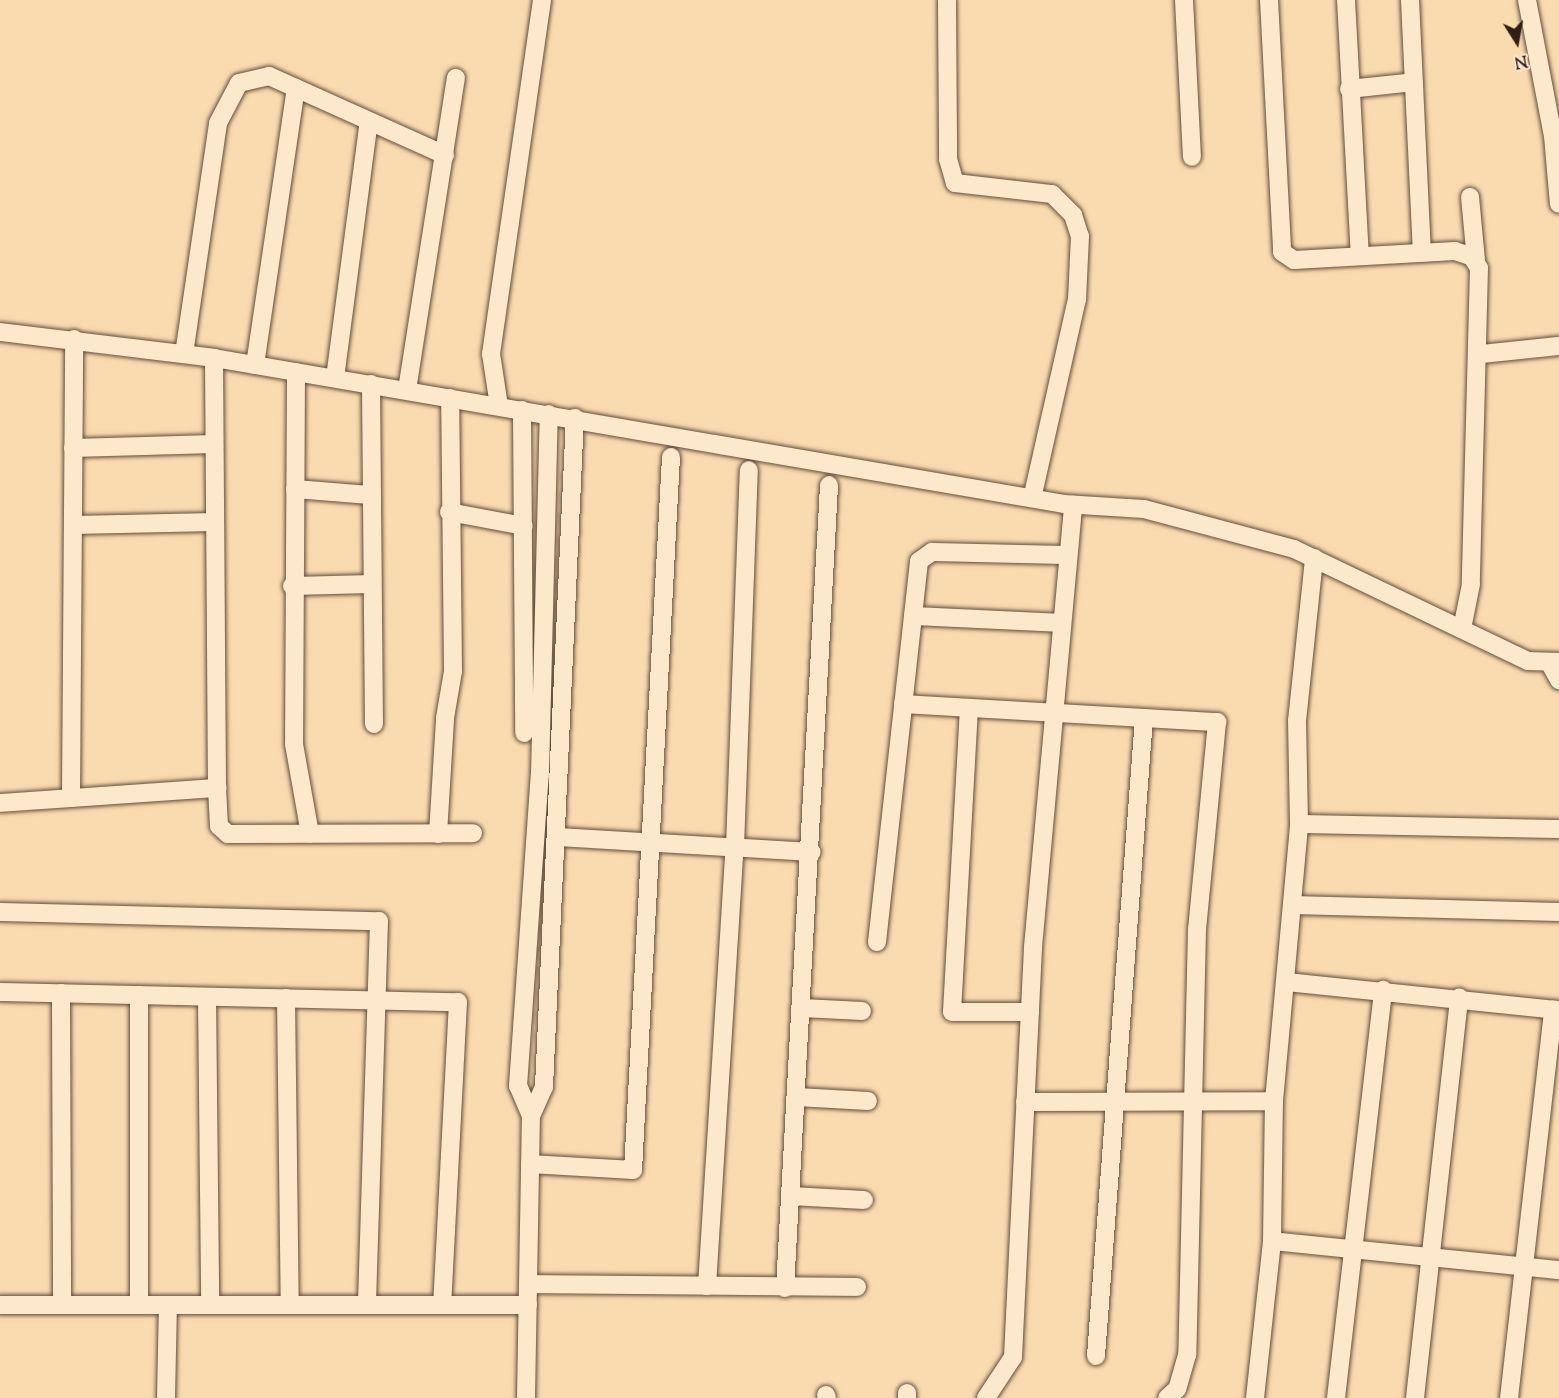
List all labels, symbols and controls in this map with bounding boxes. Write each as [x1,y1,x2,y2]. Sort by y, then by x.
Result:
north arrow [1487,12,1547,72]
text: N [1512,48,1529,73]

